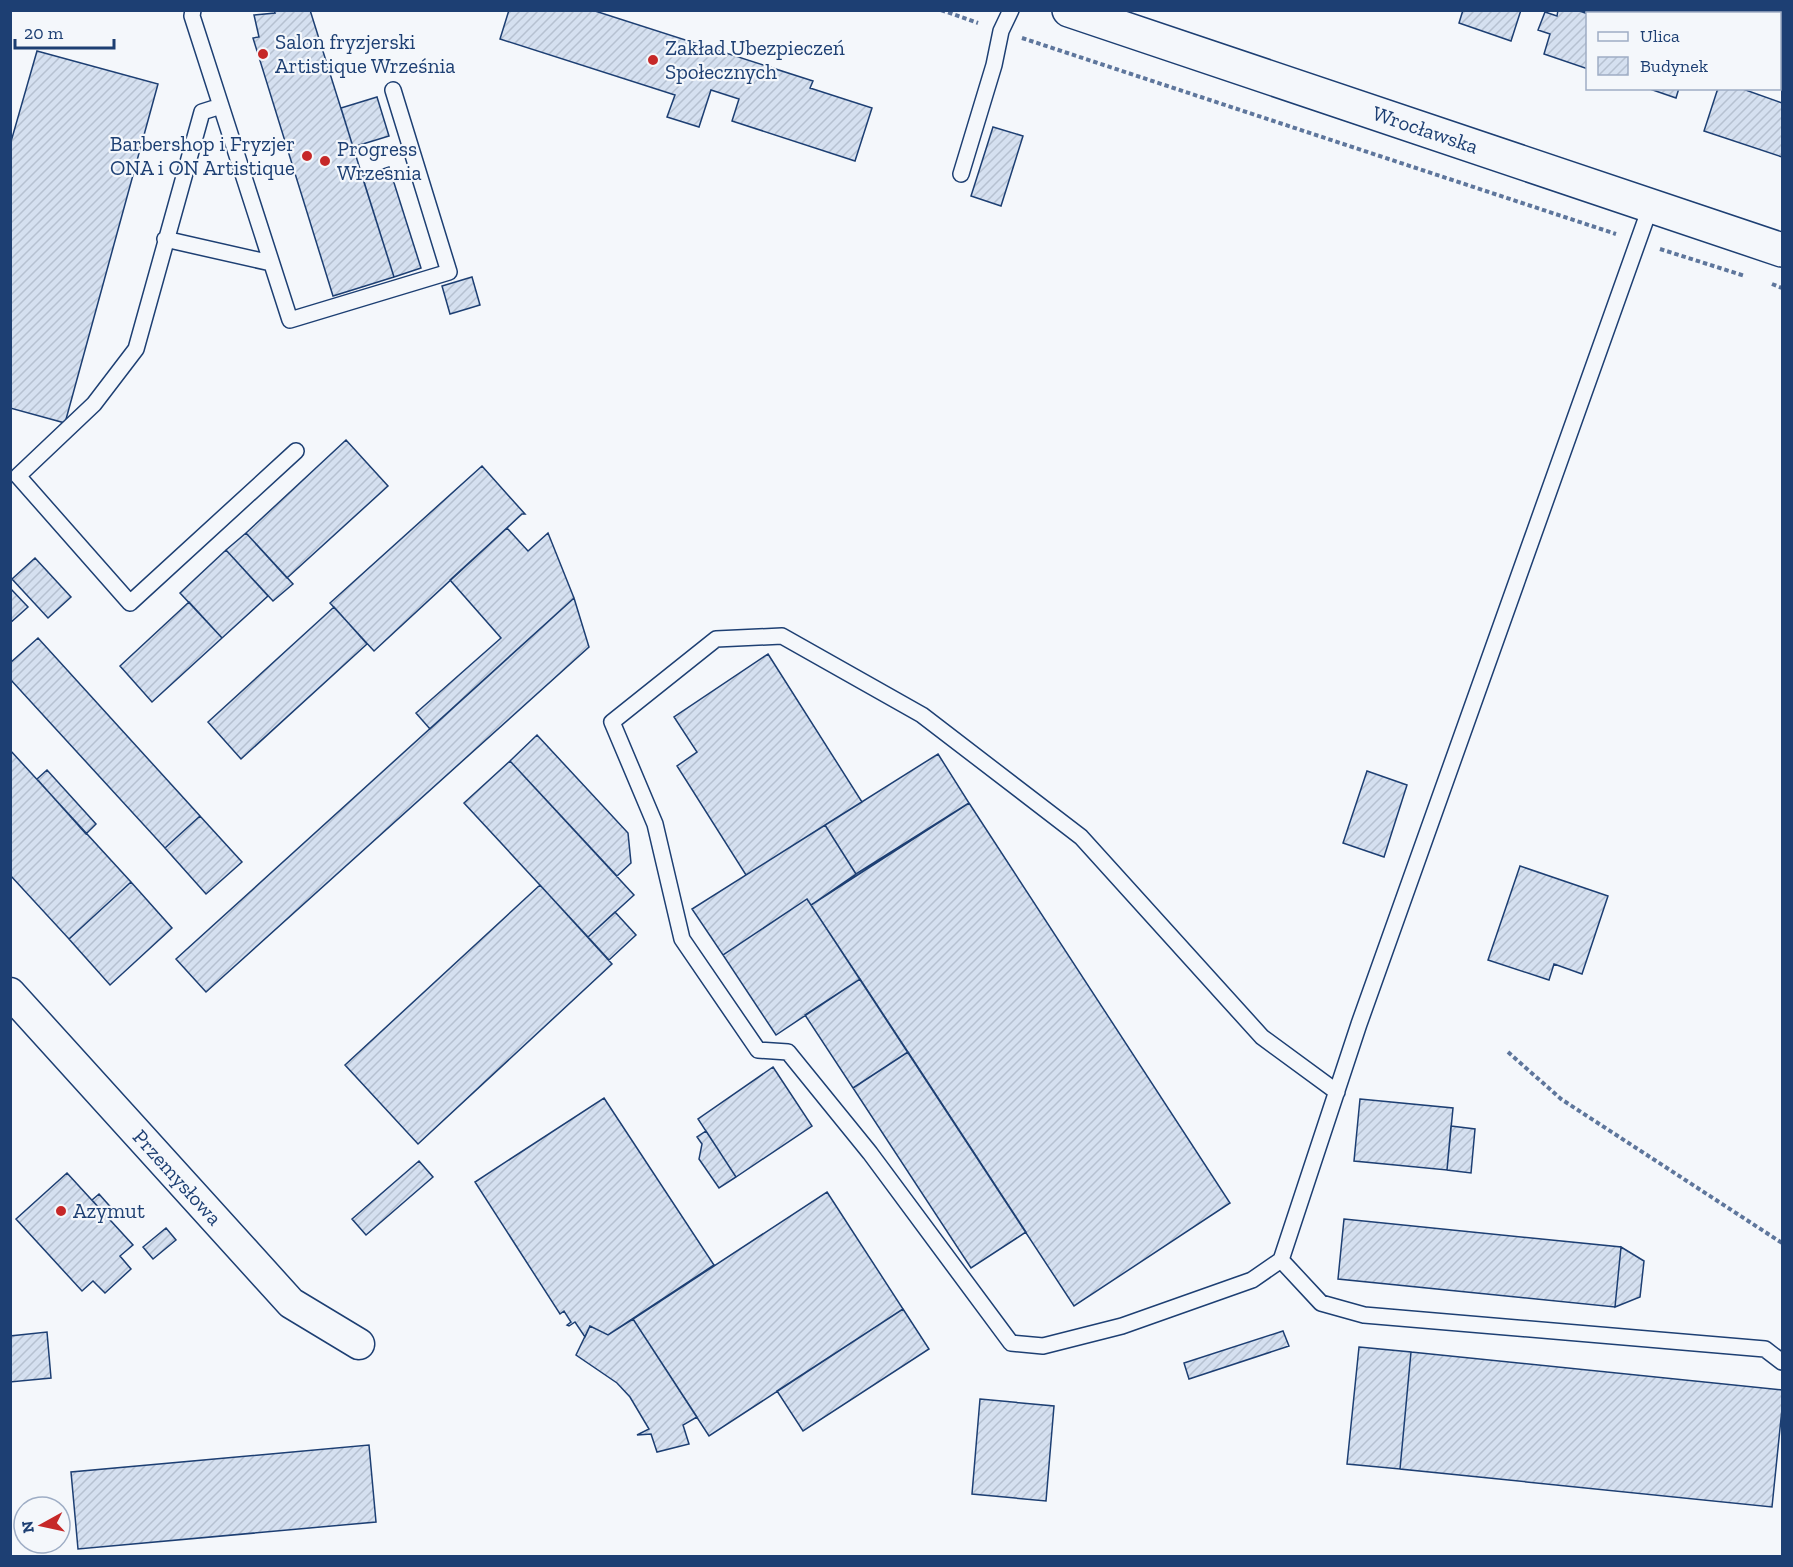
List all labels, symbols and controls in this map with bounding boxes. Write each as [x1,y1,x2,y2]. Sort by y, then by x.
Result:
scale bar [15,12,114,50]
legend [1586,12,1781,90]
text: 20 m [24,22,64,44]
text: Ulica [1640,25,1680,47]
place label: Salon fryzjerski Artistique Września [275,29,455,78]
place label: Zakład Ubezpieczeń Społecznych [665,35,845,84]
marker: Salon fryzjerski Artistique Września [256,47,270,61]
marker: Zakład Ubezpieczeń Społecznych [646,53,660,67]
text: Budynek [1640,55,1709,77]
street label: Wrocławska [1369,100,1482,159]
place label: Barbershop i Fryzjer ONA i ON Artistique [110,131,295,180]
place label: Progress Wrzesnia [337,136,422,185]
marker: Barbershop i Fryzjer ONA i ON Artistique [300,149,314,163]
marker: Progress Wrzesnia [318,154,332,168]
street label: Przemysłowa [128,1124,227,1230]
place label: Azymut [73,1198,145,1223]
marker: Azymut [54,1204,68,1218]
north arrow [12,1495,72,1555]
text: N [17,1520,38,1534]

